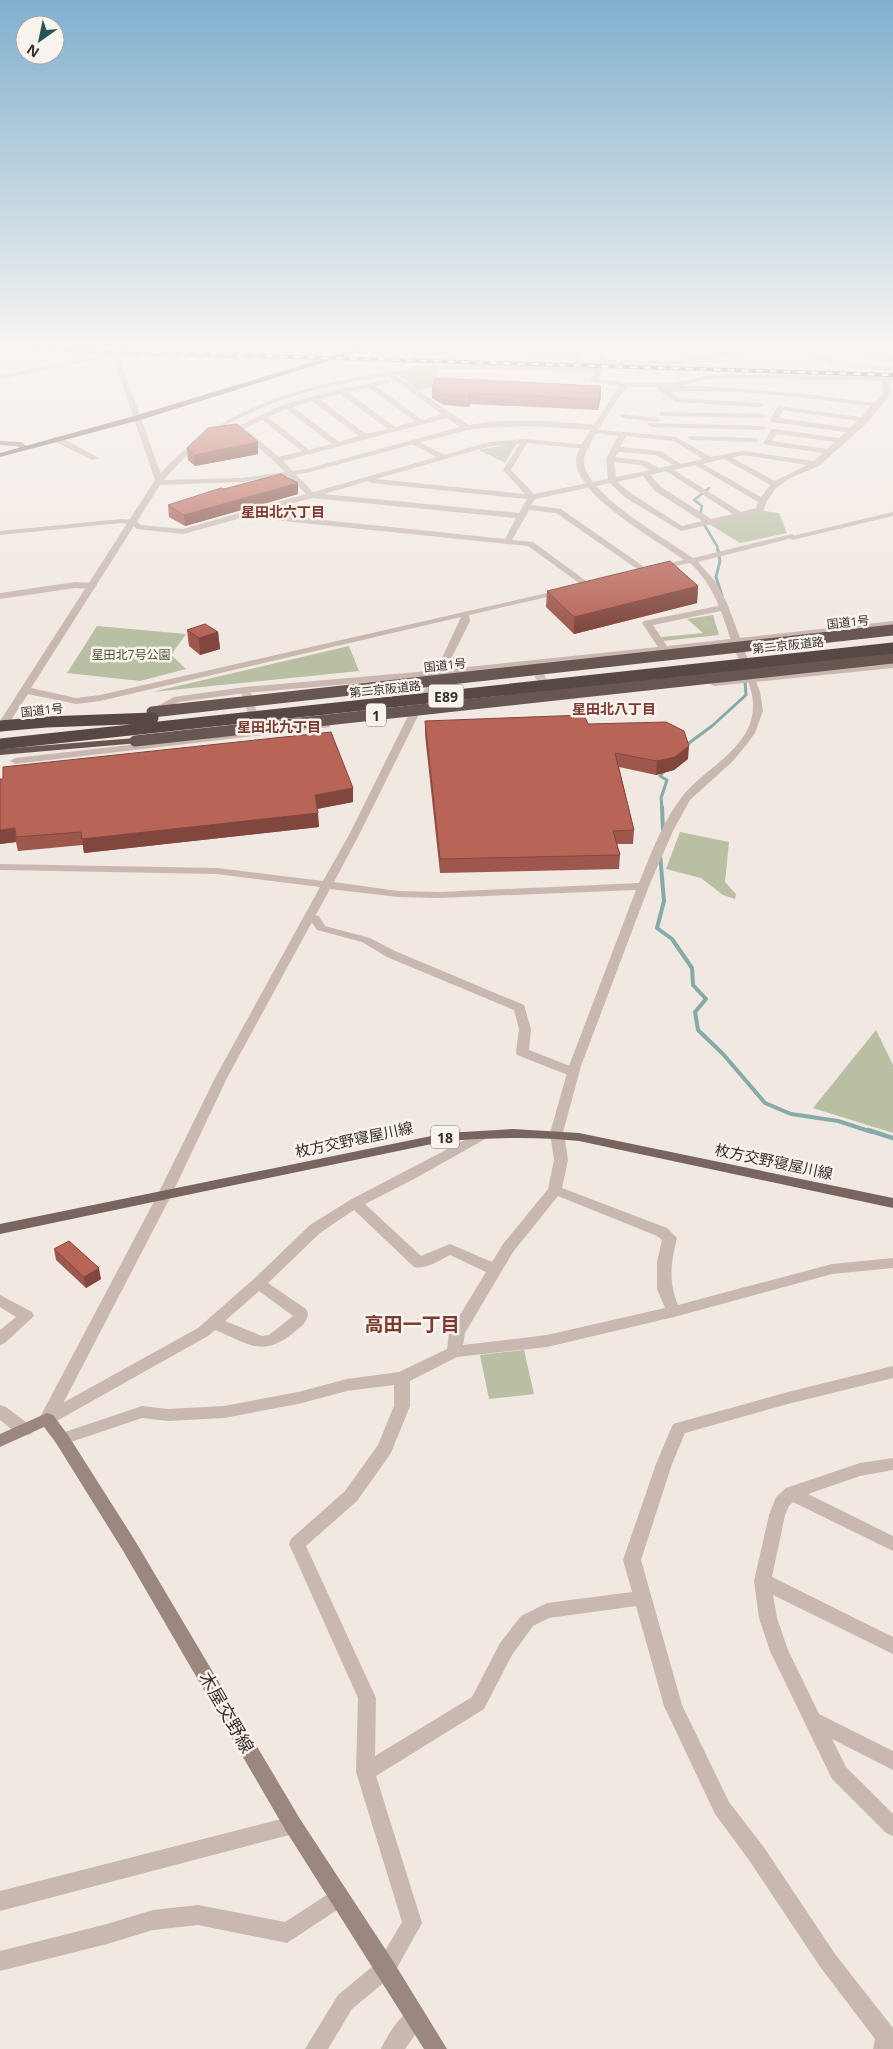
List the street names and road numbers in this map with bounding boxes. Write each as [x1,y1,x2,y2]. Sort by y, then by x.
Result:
street label: 国道1号 [826,611,870,633]
street label: 第二京阪道路 [751,633,825,657]
street label: 国道1号 [423,654,467,676]
street label: 第二京阪道路 [348,677,422,701]
road number: E89 [428,684,464,708]
street label: 国道1号 [20,699,64,721]
road number: 1 [366,704,386,726]
street label: 枚方交野寝屋川線 [293,1117,415,1161]
road number: 18 [431,1126,459,1148]
street label: 枚方交野寝屋川線 [713,1139,835,1183]
street label: 木屋交野線 [194,1667,260,1757]

